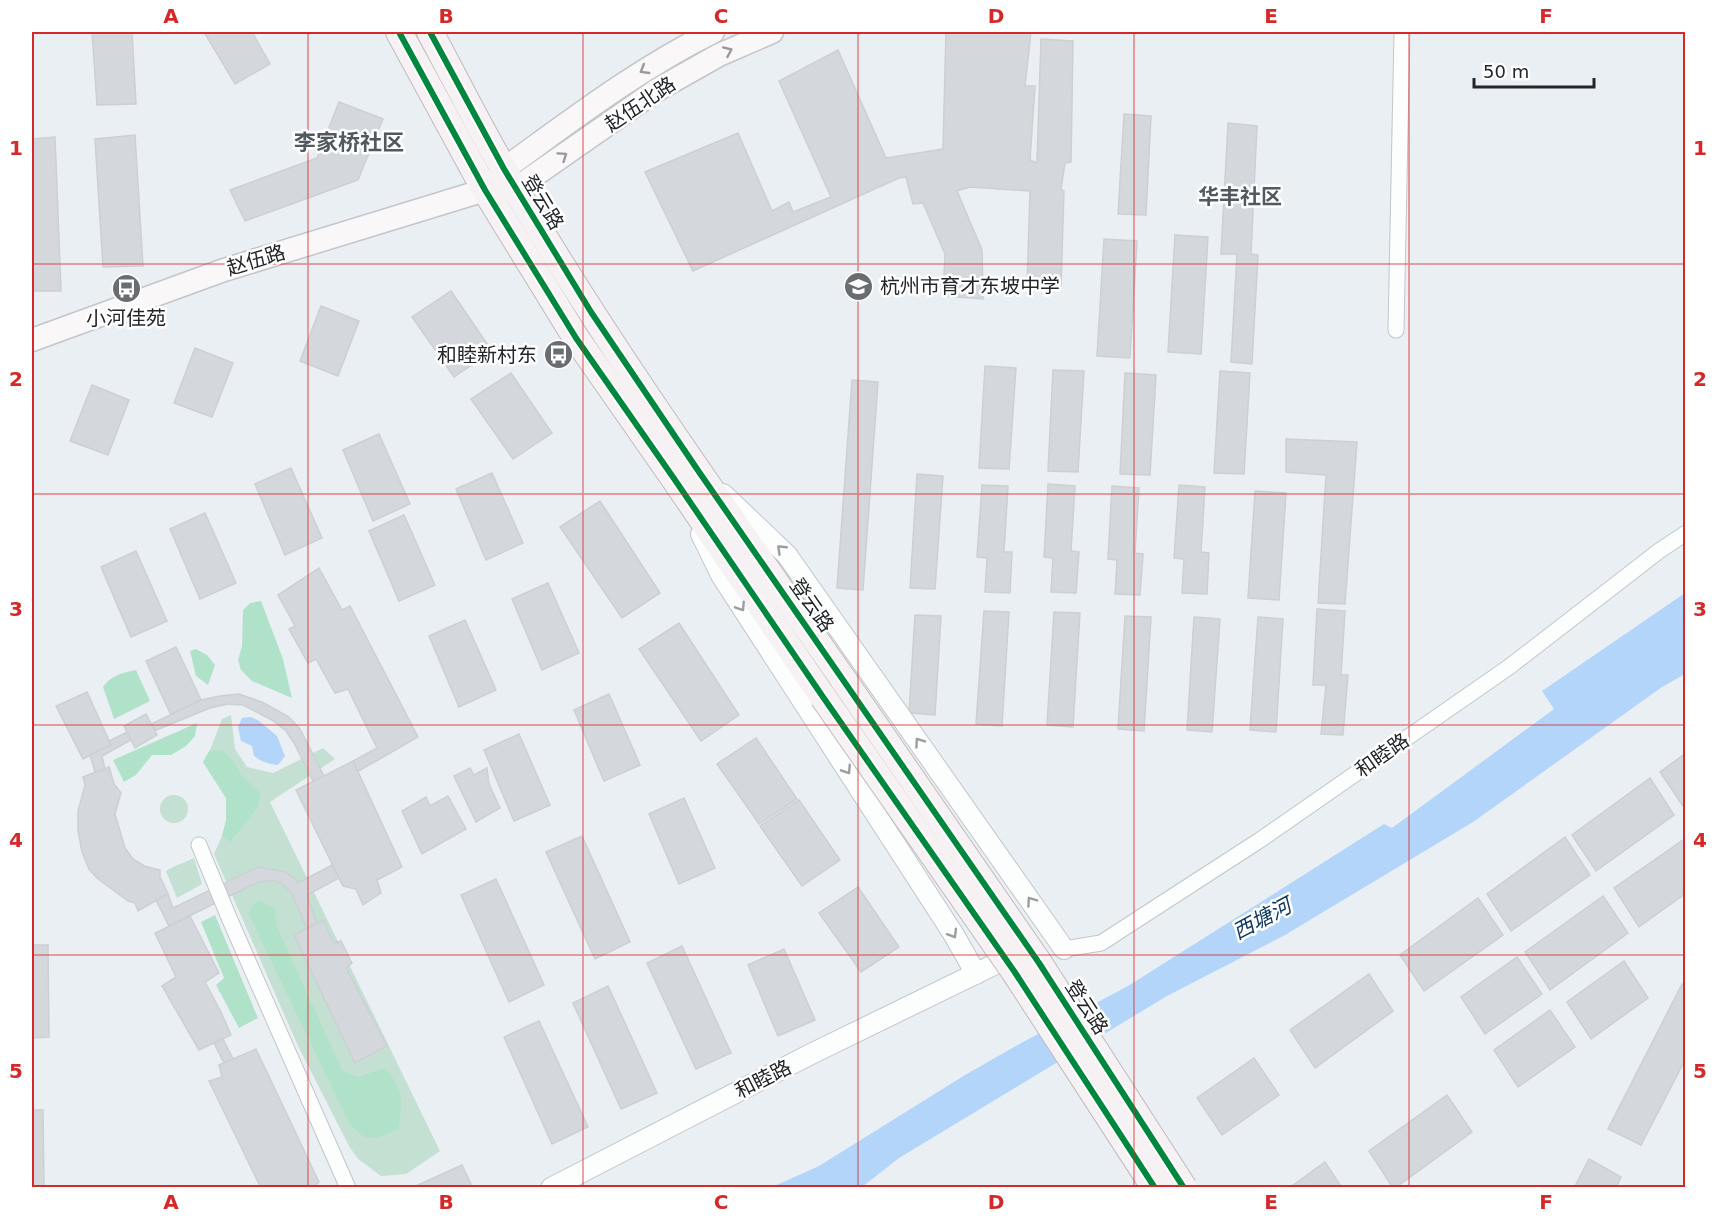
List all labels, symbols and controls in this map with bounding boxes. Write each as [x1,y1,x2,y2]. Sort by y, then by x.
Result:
text: A [163,4,179,28]
text: B [438,4,454,28]
text: C [714,4,728,28]
text: D [988,4,1004,28]
text: E [1264,4,1278,28]
text: F [1539,4,1553,28]
one-way arrow [721,47,732,59]
scale bar [1474,51,1594,89]
text: 50 m [1483,61,1529,82]
one-way arrow [640,62,650,74]
street label: 赵伍北路 [600,72,680,136]
district label: 李家桥社区 [294,130,404,155]
text: 1 [9,136,23,160]
text: 1 [1693,136,1707,160]
one-way arrow [557,152,568,163]
street label: 登云路 [517,170,569,234]
district label: 华丰社区 [1198,185,1282,209]
street label: 赵伍路 [224,240,288,280]
school or university icon: 杭州市育才东坡中学 [843,270,875,302]
bus stop icon: 小河佳苑 [110,272,142,304]
place label: 杭州市育才东坡中学 [880,274,1060,298]
place label: 小河佳苑 [86,306,166,330]
bus stop icon: 和睦新村东 [542,339,574,371]
place label: 和睦新村东 [437,343,537,367]
text: 2 [9,367,23,391]
text: 2 [1693,367,1707,391]
one-way arrow [777,546,788,557]
street label: 登云路 [785,574,839,636]
text: 3 [9,597,23,621]
text: 3 [1693,597,1707,621]
one-way arrow [734,600,745,611]
street label: 和睦路 [1351,728,1413,782]
one-way arrow [915,737,926,748]
one-way arrow [840,763,851,774]
text: 4 [9,828,23,852]
text: 4 [1693,828,1707,852]
water label: 西塘河 [1229,892,1299,944]
one-way arrow [1027,897,1038,908]
one-way arrow [946,928,958,938]
street label: 登云路 [1061,975,1113,1039]
street label: 和睦路 [731,1055,795,1103]
text: 5 [9,1059,23,1083]
text: 5 [1693,1059,1707,1083]
text: A [163,1190,179,1214]
text: B [438,1190,454,1214]
text: C [714,1190,728,1214]
text: D [988,1190,1004,1214]
text: E [1264,1190,1278,1214]
text: F [1539,1190,1553,1214]

